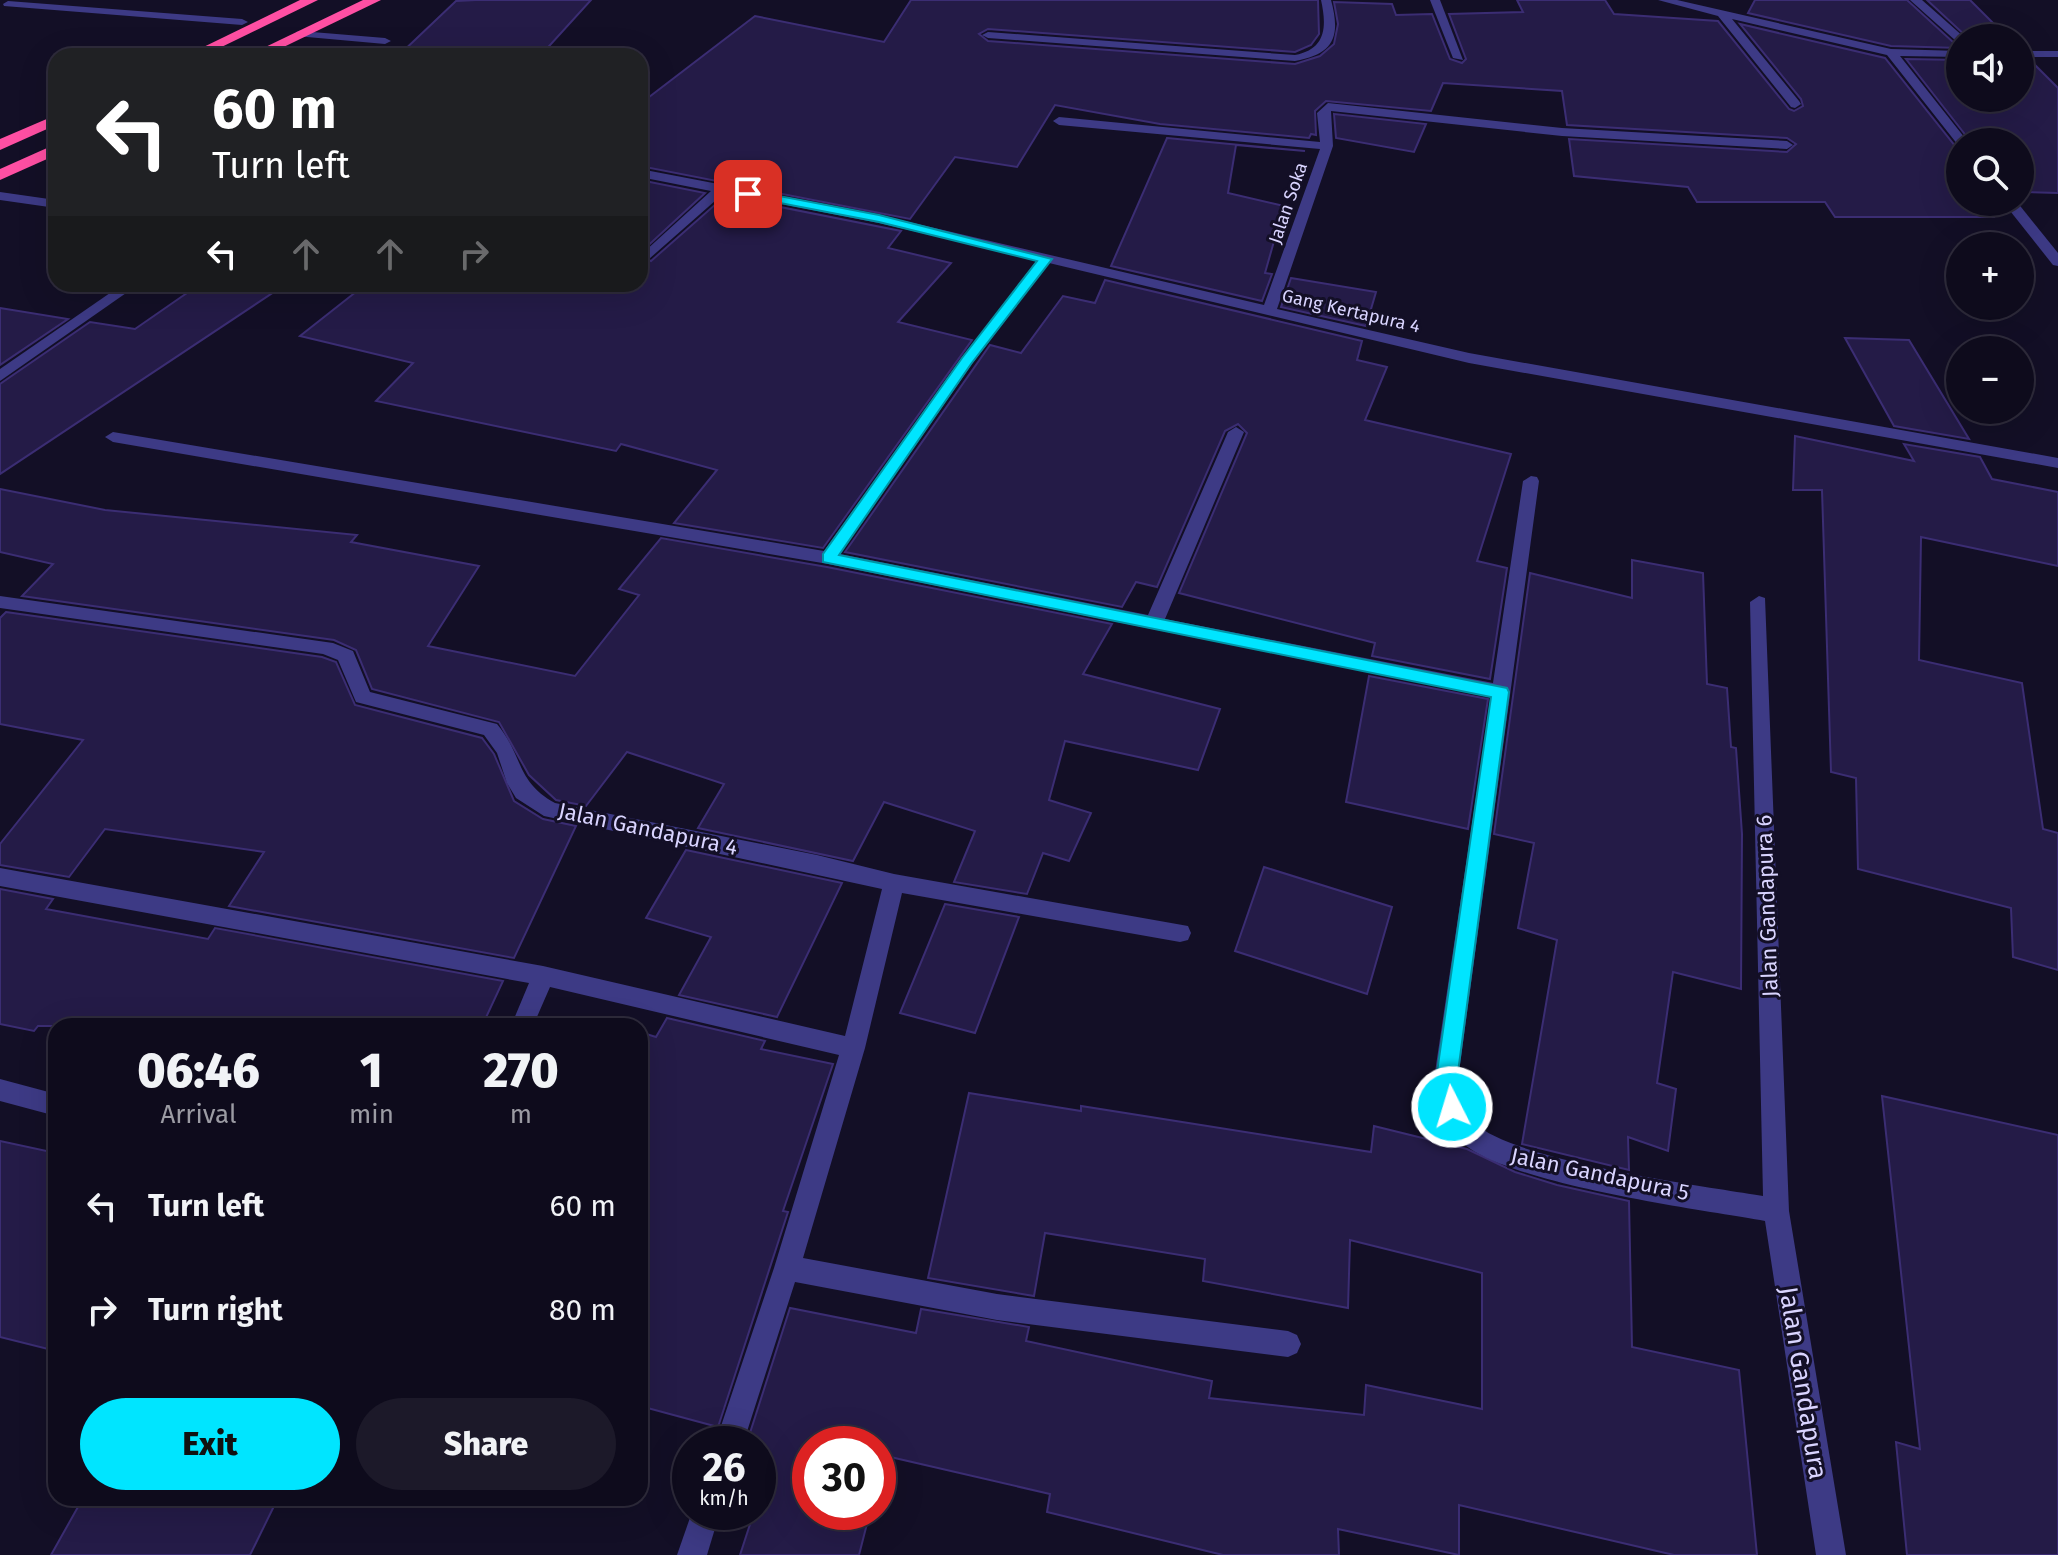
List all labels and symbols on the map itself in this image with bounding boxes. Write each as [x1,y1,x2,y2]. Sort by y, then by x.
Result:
street label: Jalan Soka [1264,159,1312,247]
pin [714,160,782,228]
street label: Gang Kertapura 4 [1280,284,1422,338]
street label: Jalan Gandapura 4 [556,797,740,861]
street label: Jalan Gandapura 6 [1750,814,1784,998]
position arrow [1410,1065,1494,1149]
street label: Jalan Gandapura 5 [1508,1142,1692,1206]
street label: Jalan Gandapura [1772,1284,1834,1482]
speed limit sign: 30 [792,1426,896,1530]

